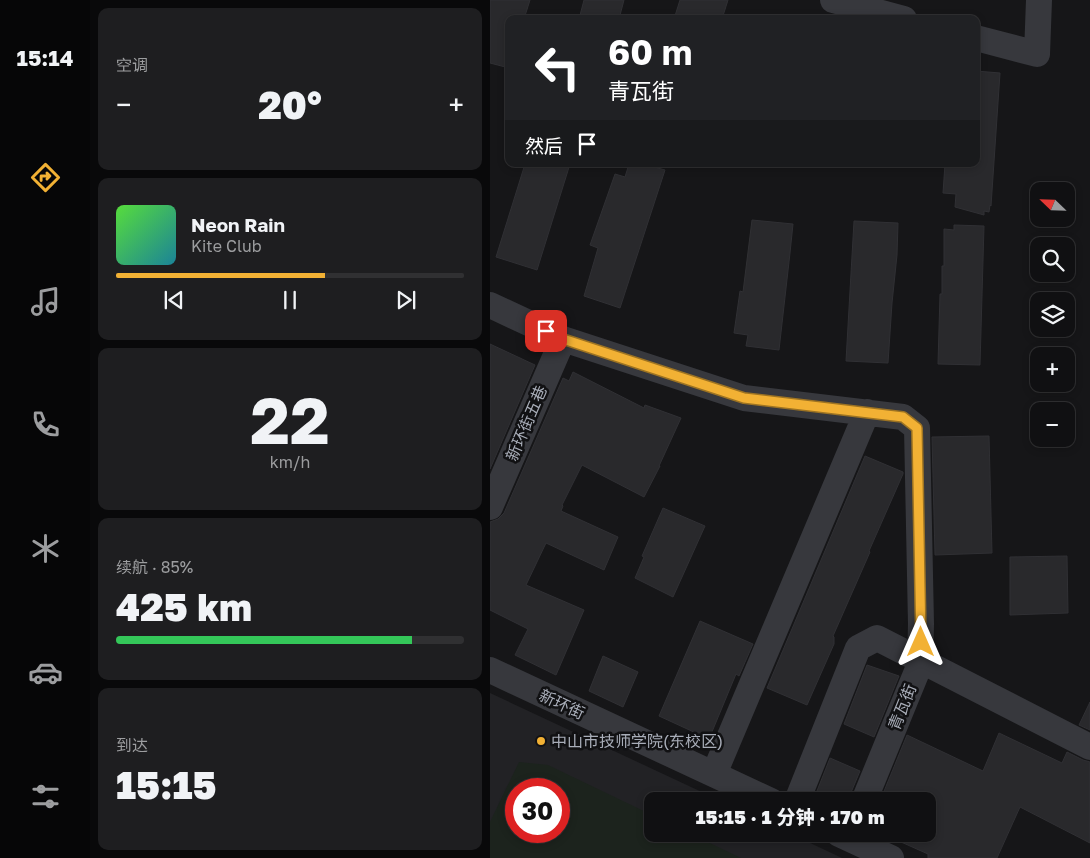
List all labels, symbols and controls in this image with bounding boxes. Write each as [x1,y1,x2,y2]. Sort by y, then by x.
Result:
text: 60 m [608,31,692,73]
icon: left [525,35,590,100]
text: 15:14 [17,44,73,71]
text: 空调 [116,55,148,75]
text: 青瓦街 [608,77,674,104]
text: 20° [258,82,322,127]
text: − [116,88,131,121]
text: + [449,88,464,121]
icon: arrive [573,130,601,158]
text: 然后 [525,134,563,157]
icon: directions [28,160,63,195]
north arrow [1030,182,1075,228]
map controls [1030,182,1075,447]
text: Neon Rain [191,213,285,236]
text: Kite Club [191,236,262,256]
button: search [1030,237,1075,282]
icon: music [28,284,63,319]
icon: previous [160,286,188,314]
icon: pause [276,286,304,314]
icon: next [392,286,420,314]
button: layers [1030,292,1075,337]
pin [525,310,567,352]
icon: arrive [532,317,560,345]
button: + [1030,347,1075,392]
text: 22 [250,380,330,458]
street label: 新环街五巷 [501,382,551,464]
button: − [1030,402,1075,447]
icon: phone [28,407,63,442]
text: km/h [270,452,310,472]
icon: climate [28,531,63,566]
text: 续航 · 85% [116,557,193,577]
text: 425 km [116,584,252,629]
position arrow [894,615,946,667]
icon: car [28,655,63,690]
street label: 青瓦街 [884,681,920,733]
street label: 新环街 [536,685,588,723]
place label: 中山市技师学院(东校区) [551,731,723,751]
text: 到达 [116,735,148,755]
marker: 中山市技师学院(东校区) [535,735,547,747]
text: 15:15 [116,762,217,807]
speed limit sign: 30 [505,778,570,843]
icon: filters [28,779,63,814]
text: 15:15 · 1 分钟 · 170 m [696,805,884,828]

